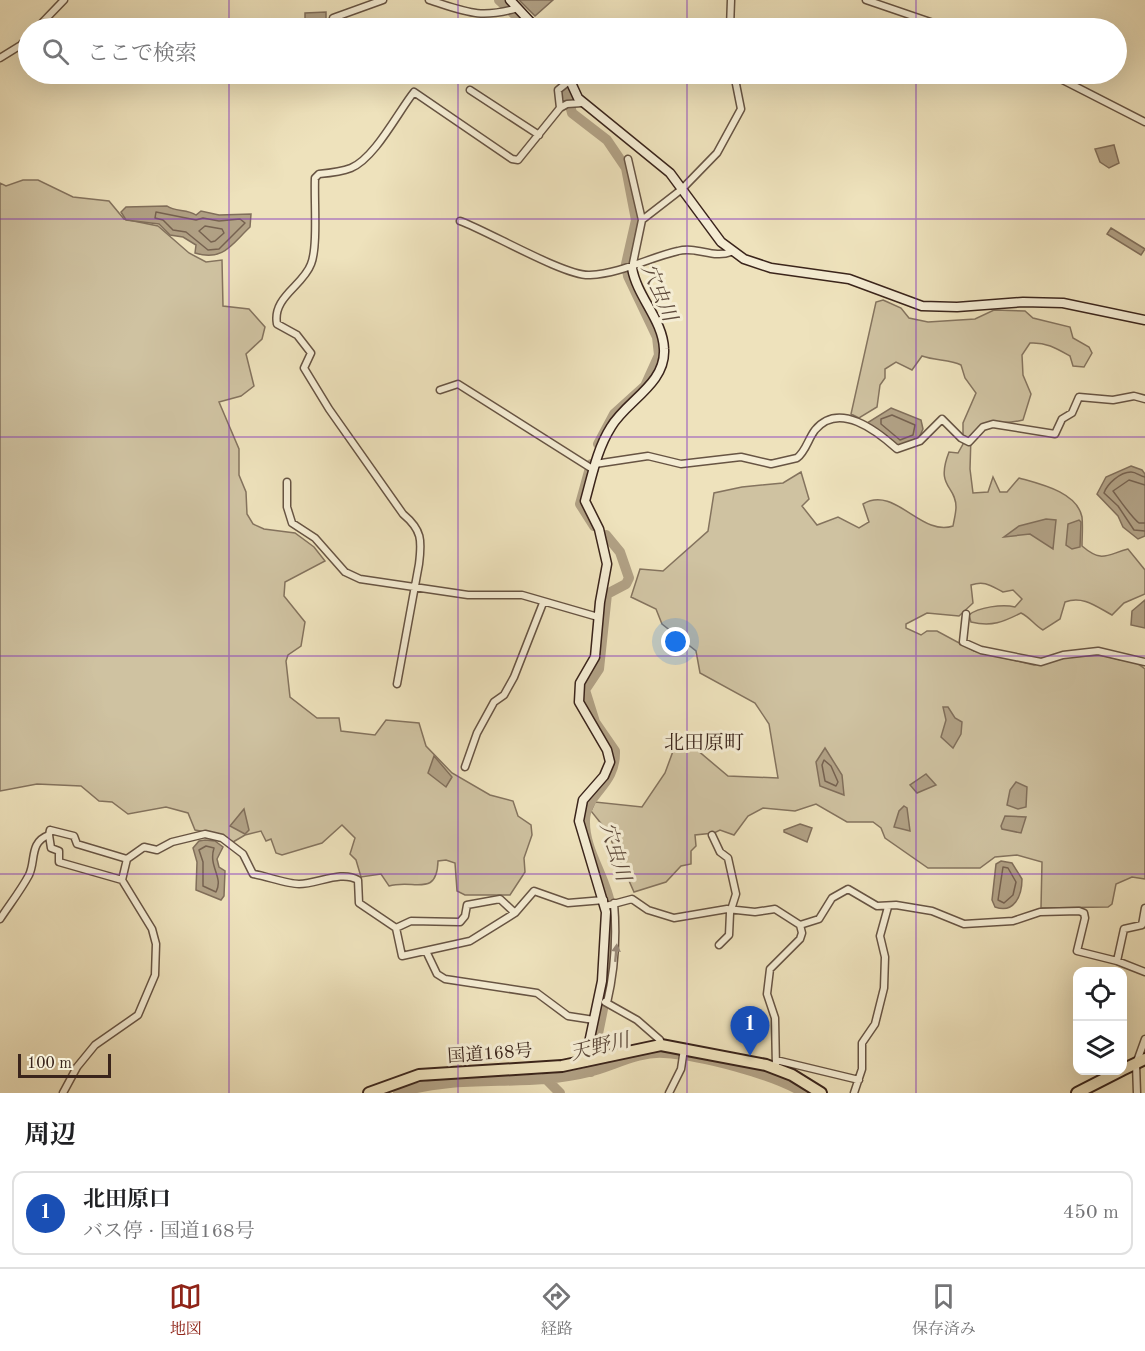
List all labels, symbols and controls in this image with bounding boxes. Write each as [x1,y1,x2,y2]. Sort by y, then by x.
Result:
search box [18,18,1127,84]
icon: search [39,35,72,68]
text: ここで検索 [87,43,197,65]
water label: 穴虫川 [637,261,682,326]
your location [661,627,690,656]
district label: 北田原町 [664,732,744,754]
water label: 穴虫川 [596,820,635,886]
one-way arrow [611,944,621,963]
map controls [1073,967,1127,1075]
button: locate [1073,967,1127,1021]
pin: 1 [730,1006,770,1056]
button: layers [1073,1021,1127,1075]
water label: 天野川 [568,1029,633,1065]
street label: 国道168号 [447,1040,533,1066]
scale bar [18,1051,111,1078]
text: 100 m [27,1056,72,1072]
text: 周辺 [24,1123,76,1149]
text: 北田原口 [83,1189,171,1211]
text: 1 [40,1203,51,1223]
text: 450 m [1063,1203,1119,1223]
text: バス停 · 国道168号 [83,1222,255,1242]
tab: 地図 [169,1280,202,1340]
tab: 経路 [540,1280,573,1340]
tab: 保存済み [912,1280,976,1340]

